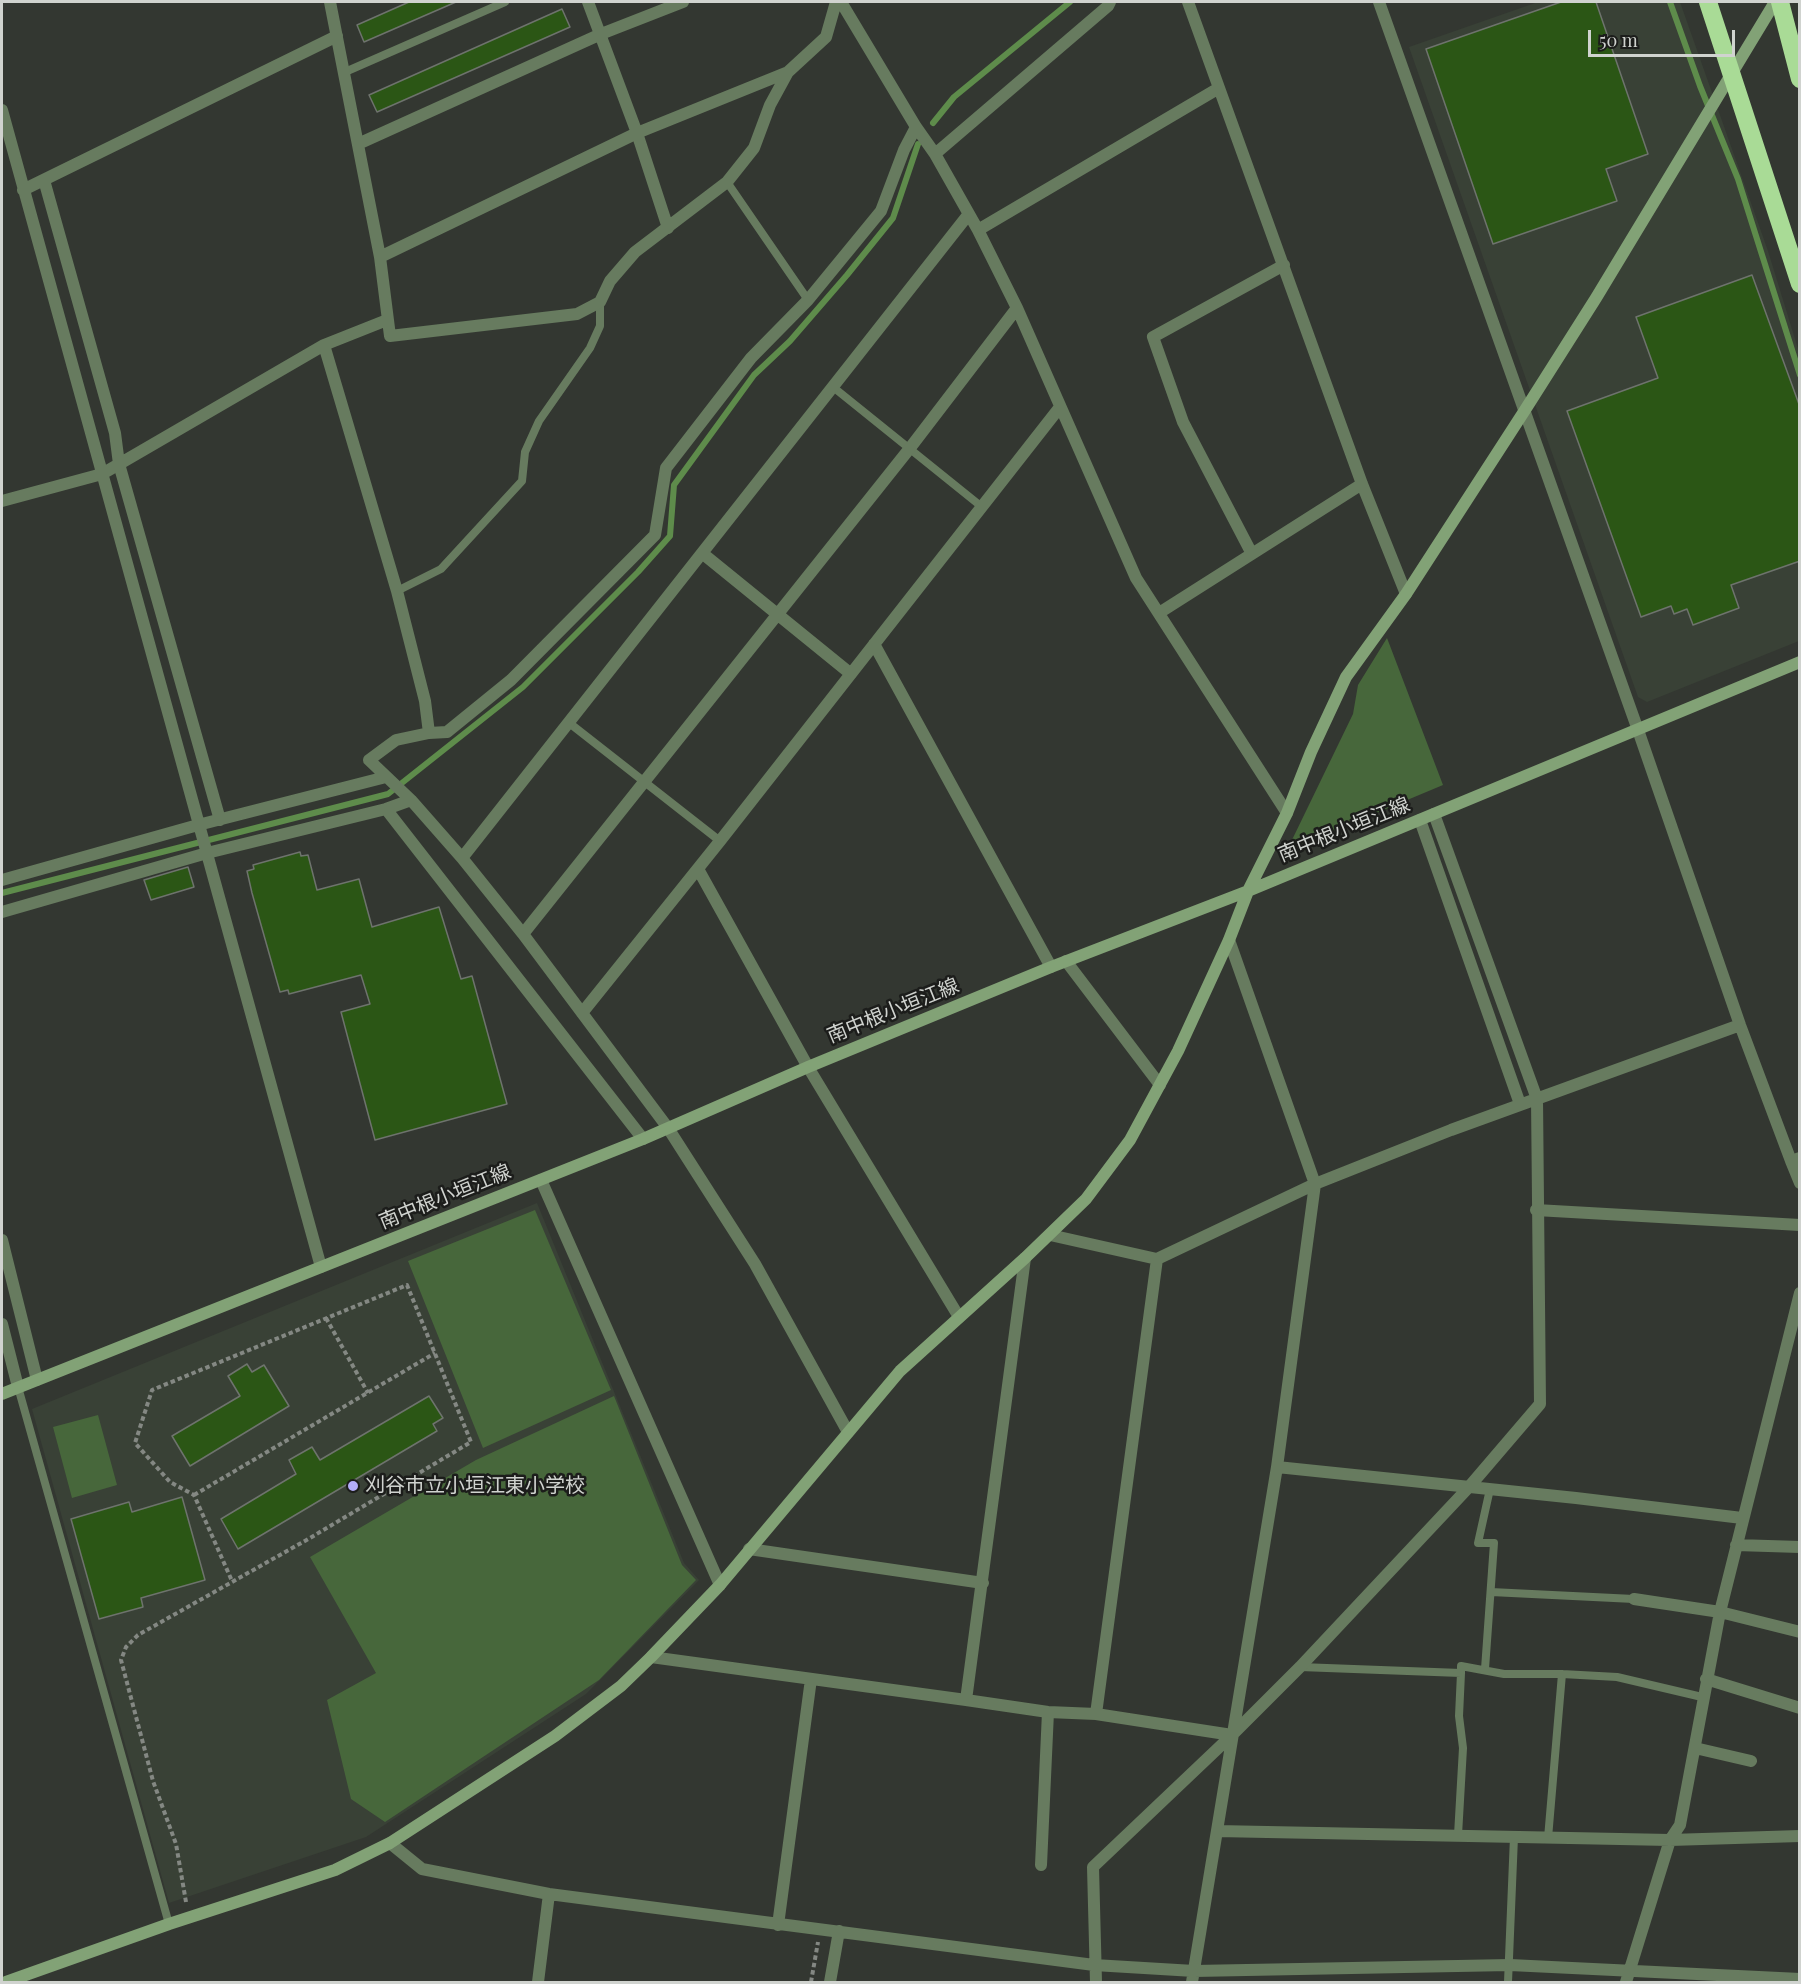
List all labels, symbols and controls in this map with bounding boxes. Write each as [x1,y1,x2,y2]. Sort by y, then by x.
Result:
scale bar [1591,18,1738,56]
text: 50 m [1599,28,1638,52]
street label: 南中根小垣江線 [1275,793,1413,867]
street label: 南中根小垣江線 [824,974,962,1048]
street label: 南中根小垣江線 [376,1160,514,1234]
place label: 刈谷市立小垣江東小学校 [365,1474,585,1498]
marker: 刈谷市立小垣江東小学校 [346,1479,360,1493]

